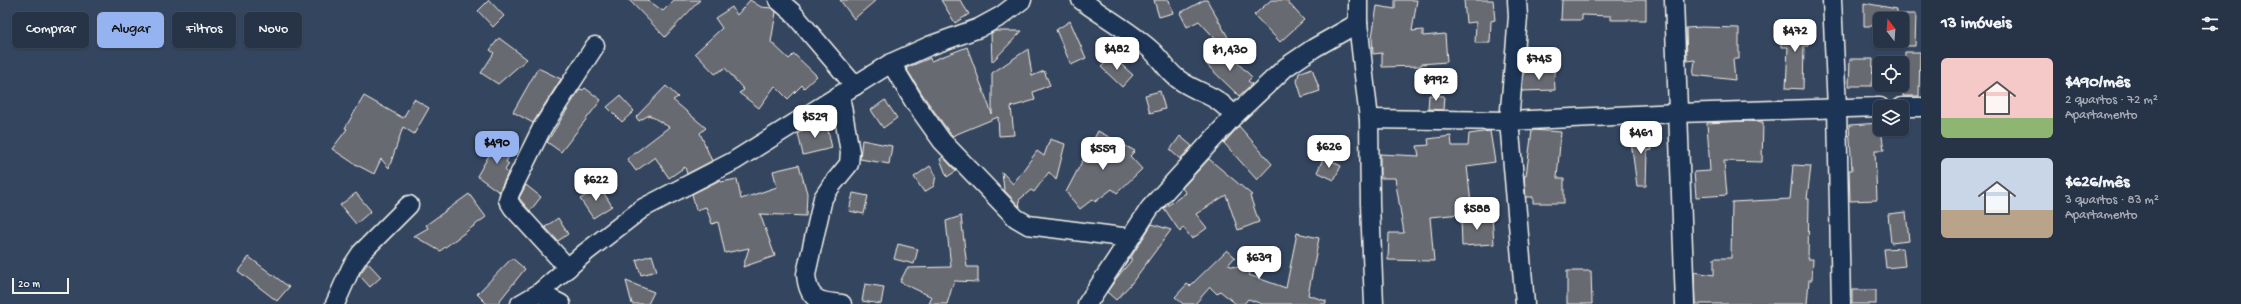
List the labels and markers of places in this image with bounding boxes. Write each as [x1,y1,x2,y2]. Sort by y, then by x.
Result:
pin: $472 [1771,19,1819,53]
pin: $482 [1093,37,1141,71]
pin: $1,430 [1197,38,1263,72]
pin: $745 [1515,47,1563,81]
pin: $992 [1412,68,1460,102]
pin: $529 [791,105,839,139]
pin: $461 [1617,121,1665,155]
pin: $490 [473,131,521,165]
pin: $626 [1305,135,1353,169]
pin: $559 [1079,137,1127,171]
pin: $622 [572,168,620,202]
pin: $588 [1453,197,1501,231]
pin: $639 [1235,246,1283,280]

